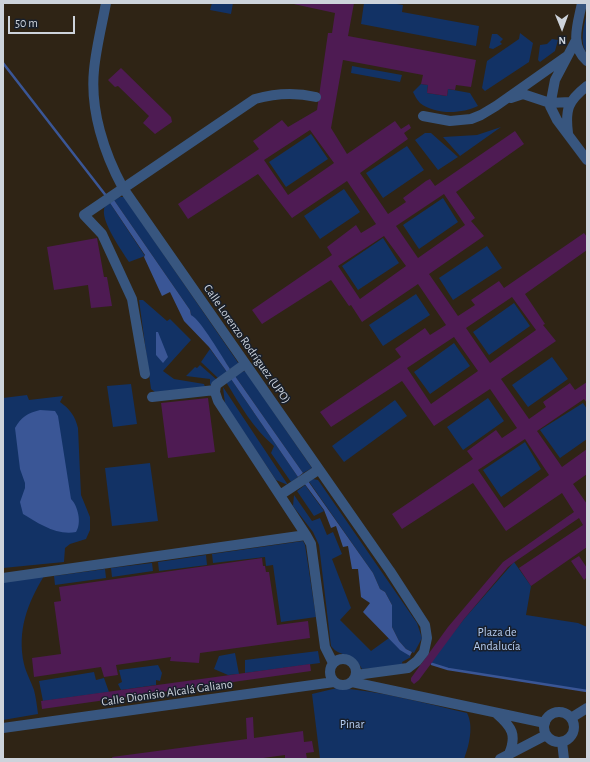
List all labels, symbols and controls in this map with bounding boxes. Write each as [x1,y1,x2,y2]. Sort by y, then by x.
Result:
scale bar [10,8,77,34]
north arrow [542,8,582,48]
text: 50 m [15,17,38,29]
text: N [558,35,566,46]
street label: Calle Lorenzo Rodríguez (UPO) [200,282,294,406]
park label: Plaza de Andalucía [474,625,520,653]
street label: Calle Dionisio Alcalá Galiano [100,677,234,709]
park label: Pinar [340,717,364,731]

